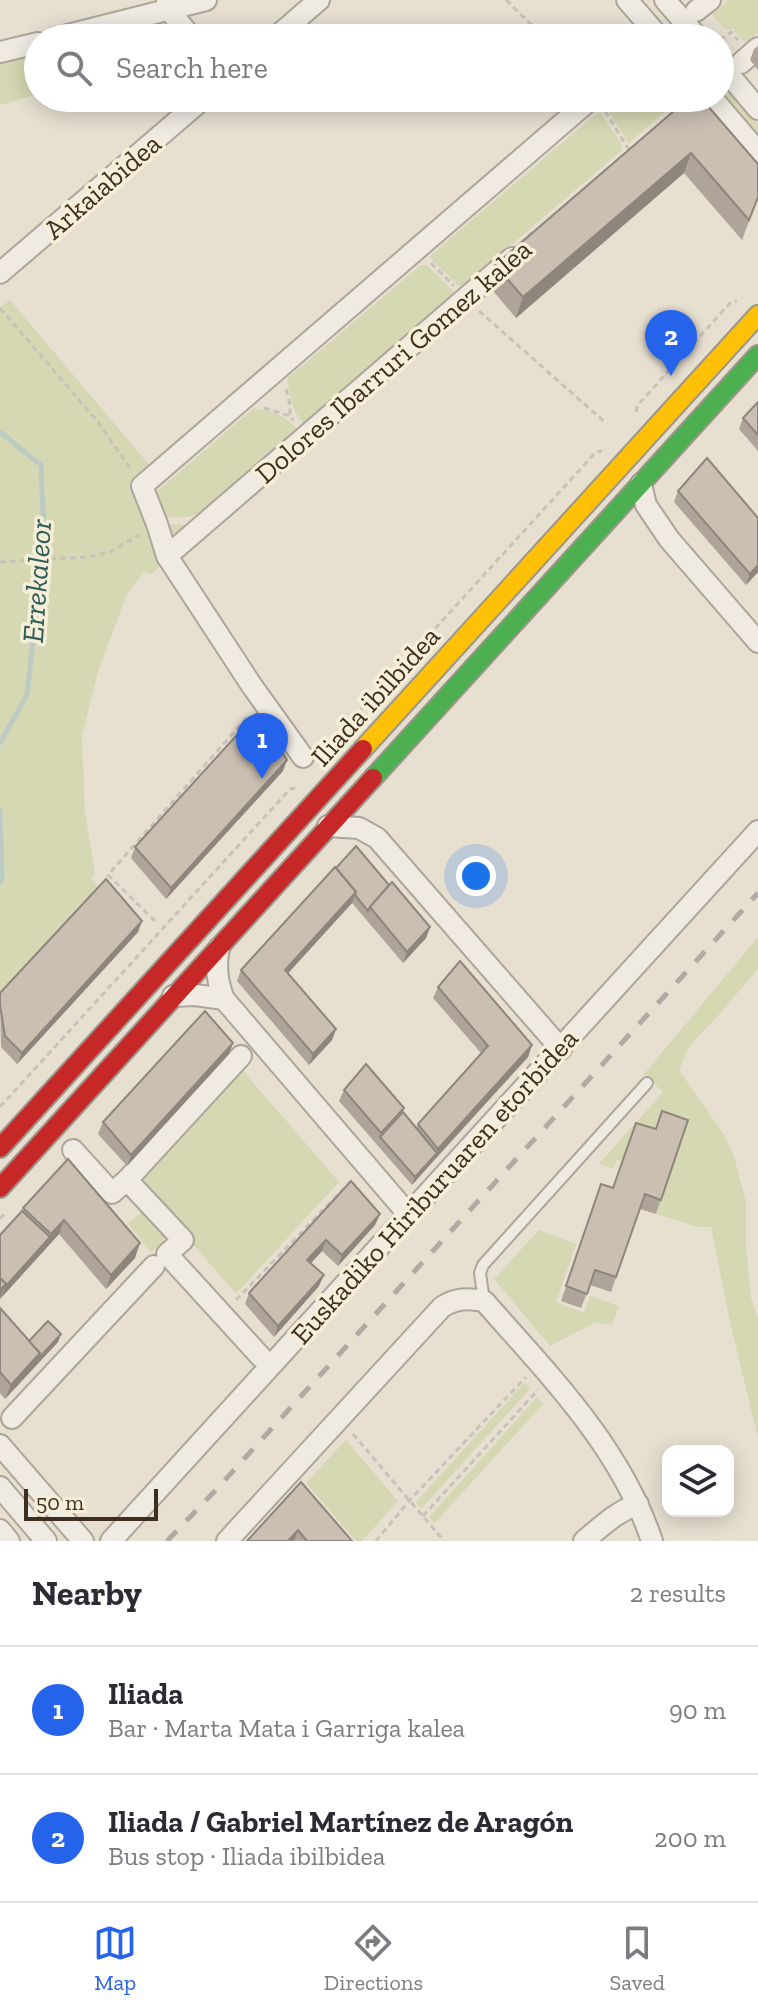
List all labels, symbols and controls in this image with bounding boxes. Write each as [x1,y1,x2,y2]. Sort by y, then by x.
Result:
search box [24,24,734,112]
icon: search [52,46,96,90]
text: Search here [116,50,268,86]
street label: Arkaiabidea [37,126,168,246]
street label: Dolores Ibarruri Gomez kalea [249,232,538,490]
pin: 2 [645,310,697,376]
water label: Errekaleor [15,517,59,644]
street label: Iliada ibilbidea [304,620,447,773]
pin: 1 [236,713,288,779]
your location [456,856,496,896]
street label: Euskadiko Hiriburuaren etorbidea [284,1022,585,1351]
map controls [662,1445,734,1517]
button: layers [662,1445,734,1517]
scale bar [24,1485,158,1521]
text: 50 m [36,1489,84,1516]
text: Nearby [32,1573,142,1614]
text: 2 results [630,1577,726,1609]
text: Iliada [108,1676,184,1712]
text: 1 [53,1694,63,1726]
text: 90 m [669,1694,726,1726]
text: Bar · Marta Mata i Garriga kalea [108,1712,465,1744]
text: Iliada / Gabriel Martínez de Aragón [108,1804,573,1840]
text: 2 [51,1822,65,1854]
text: 200 m [654,1822,726,1854]
text: Bus stop · Iliada ibilbidea [108,1840,385,1872]
tab: Map [93,1921,137,1996]
tab: Directions [324,1921,423,1996]
tab: Saved [610,1921,665,1996]

